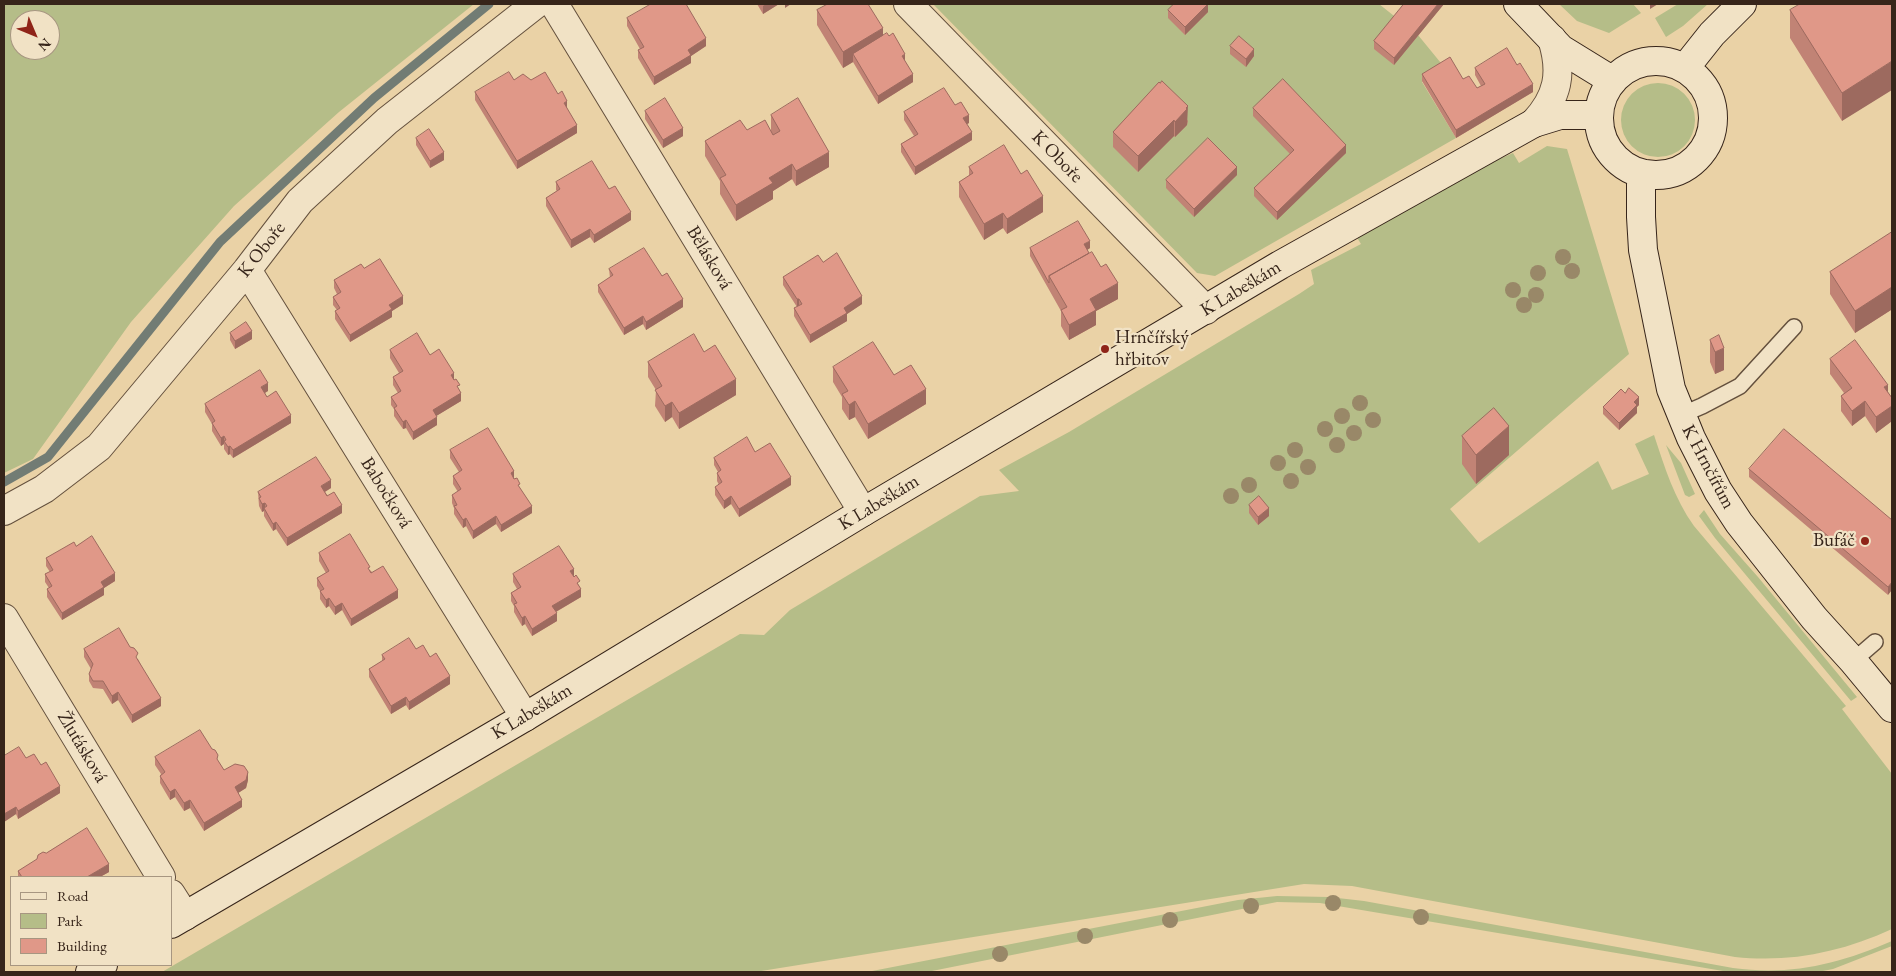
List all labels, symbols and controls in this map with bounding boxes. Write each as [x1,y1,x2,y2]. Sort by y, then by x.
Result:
north arrow [10,10,60,60]
text: N [35,35,55,55]
street label: K Oboře [1027,126,1087,188]
street label: K Oboře [233,218,291,282]
street label: Bělásková [681,222,737,294]
street label: K Labeškám [1197,256,1285,322]
place label: Hrnčířský hřbitov [1115,327,1189,371]
marker: Hrnčířský hřbitov [1099,343,1111,355]
street label: K Hrnčířům [1676,421,1740,513]
street label: Babočková [355,453,417,533]
street label: K Labeškám [835,470,923,536]
place label: Bufáč [1813,530,1855,552]
marker: Bufáč [1859,535,1871,547]
street label: K Labeškám [488,679,576,745]
street label: Žluťásková [52,707,112,787]
legend [10,876,172,966]
text: Road [57,886,88,905]
text: Park [57,911,83,930]
text: Building [57,936,107,955]

